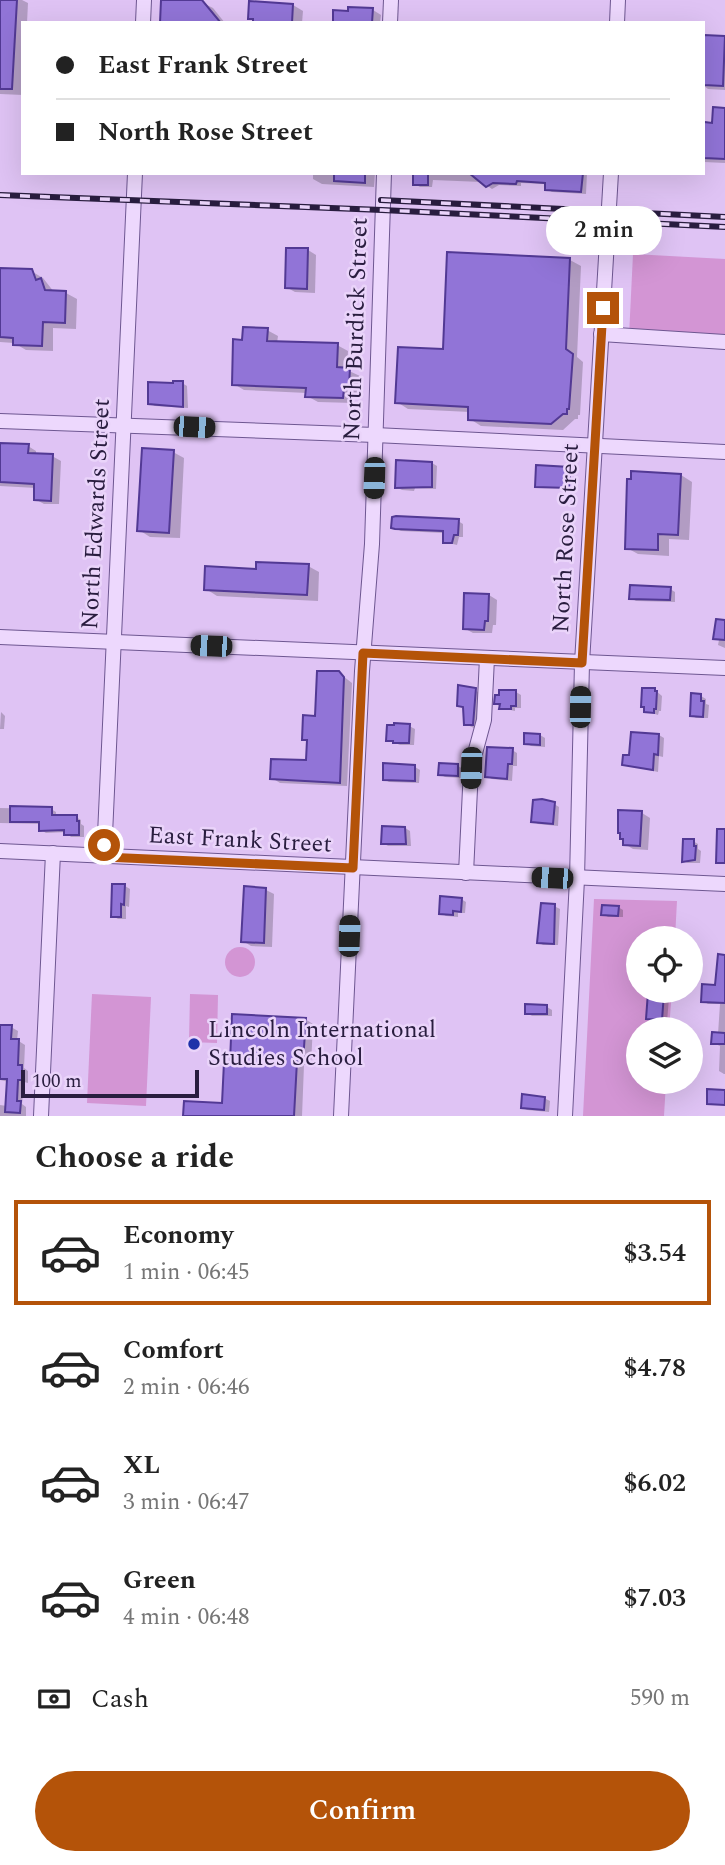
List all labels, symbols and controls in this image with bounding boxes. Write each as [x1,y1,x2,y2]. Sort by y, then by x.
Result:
text: East Frank Street [98,45,308,85]
text: North Rose Street [98,112,313,152]
callout: 2 min [545,206,661,256]
text: 2 min [574,213,634,248]
street label: North Burdick Street [334,217,378,441]
route end [587,292,619,324]
street label: North Edwards Street [72,398,120,630]
car [173,415,216,439]
street label: North Rose Street [543,442,589,634]
car [363,457,386,499]
car [190,635,233,657]
car [570,686,591,728]
car [460,747,483,789]
street label: East Frank Street [147,817,333,863]
route start [88,829,120,861]
car [531,866,574,890]
car [338,915,361,957]
map controls [626,926,703,1094]
button: locate [626,926,703,1003]
place label: Lincoln International Studies School [208,1012,436,1076]
button: layers [626,1017,703,1094]
marker: Lincoln International Studies School [186,1036,202,1052]
scale bar [21,1067,200,1099]
text: 100 m [32,1067,82,1096]
text: Choose a ride [35,1133,234,1182]
text: Economy [123,1215,233,1255]
icon: car [39,1221,102,1284]
text: $3.54 [623,1233,686,1273]
text: 1 min · 06:45 [123,1255,250,1290]
text: Comfort [123,1330,224,1370]
icon: car [39,1336,102,1399]
text: $4.78 [623,1348,686,1388]
text: 2 min · 06:46 [123,1370,250,1405]
text: XL [123,1445,160,1485]
icon: car [39,1451,102,1514]
text: $6.02 [623,1463,686,1503]
text: 3 min · 06:47 [123,1485,250,1520]
text: Green [123,1560,196,1600]
icon: car [39,1566,102,1629]
text: $7.03 [623,1578,686,1618]
text: 4 min · 06:48 [123,1600,250,1635]
text: Cash [91,1679,149,1719]
icon: cash [35,1680,73,1718]
text: 590 m [630,1681,690,1716]
button: Confirm [35,1771,690,1851]

